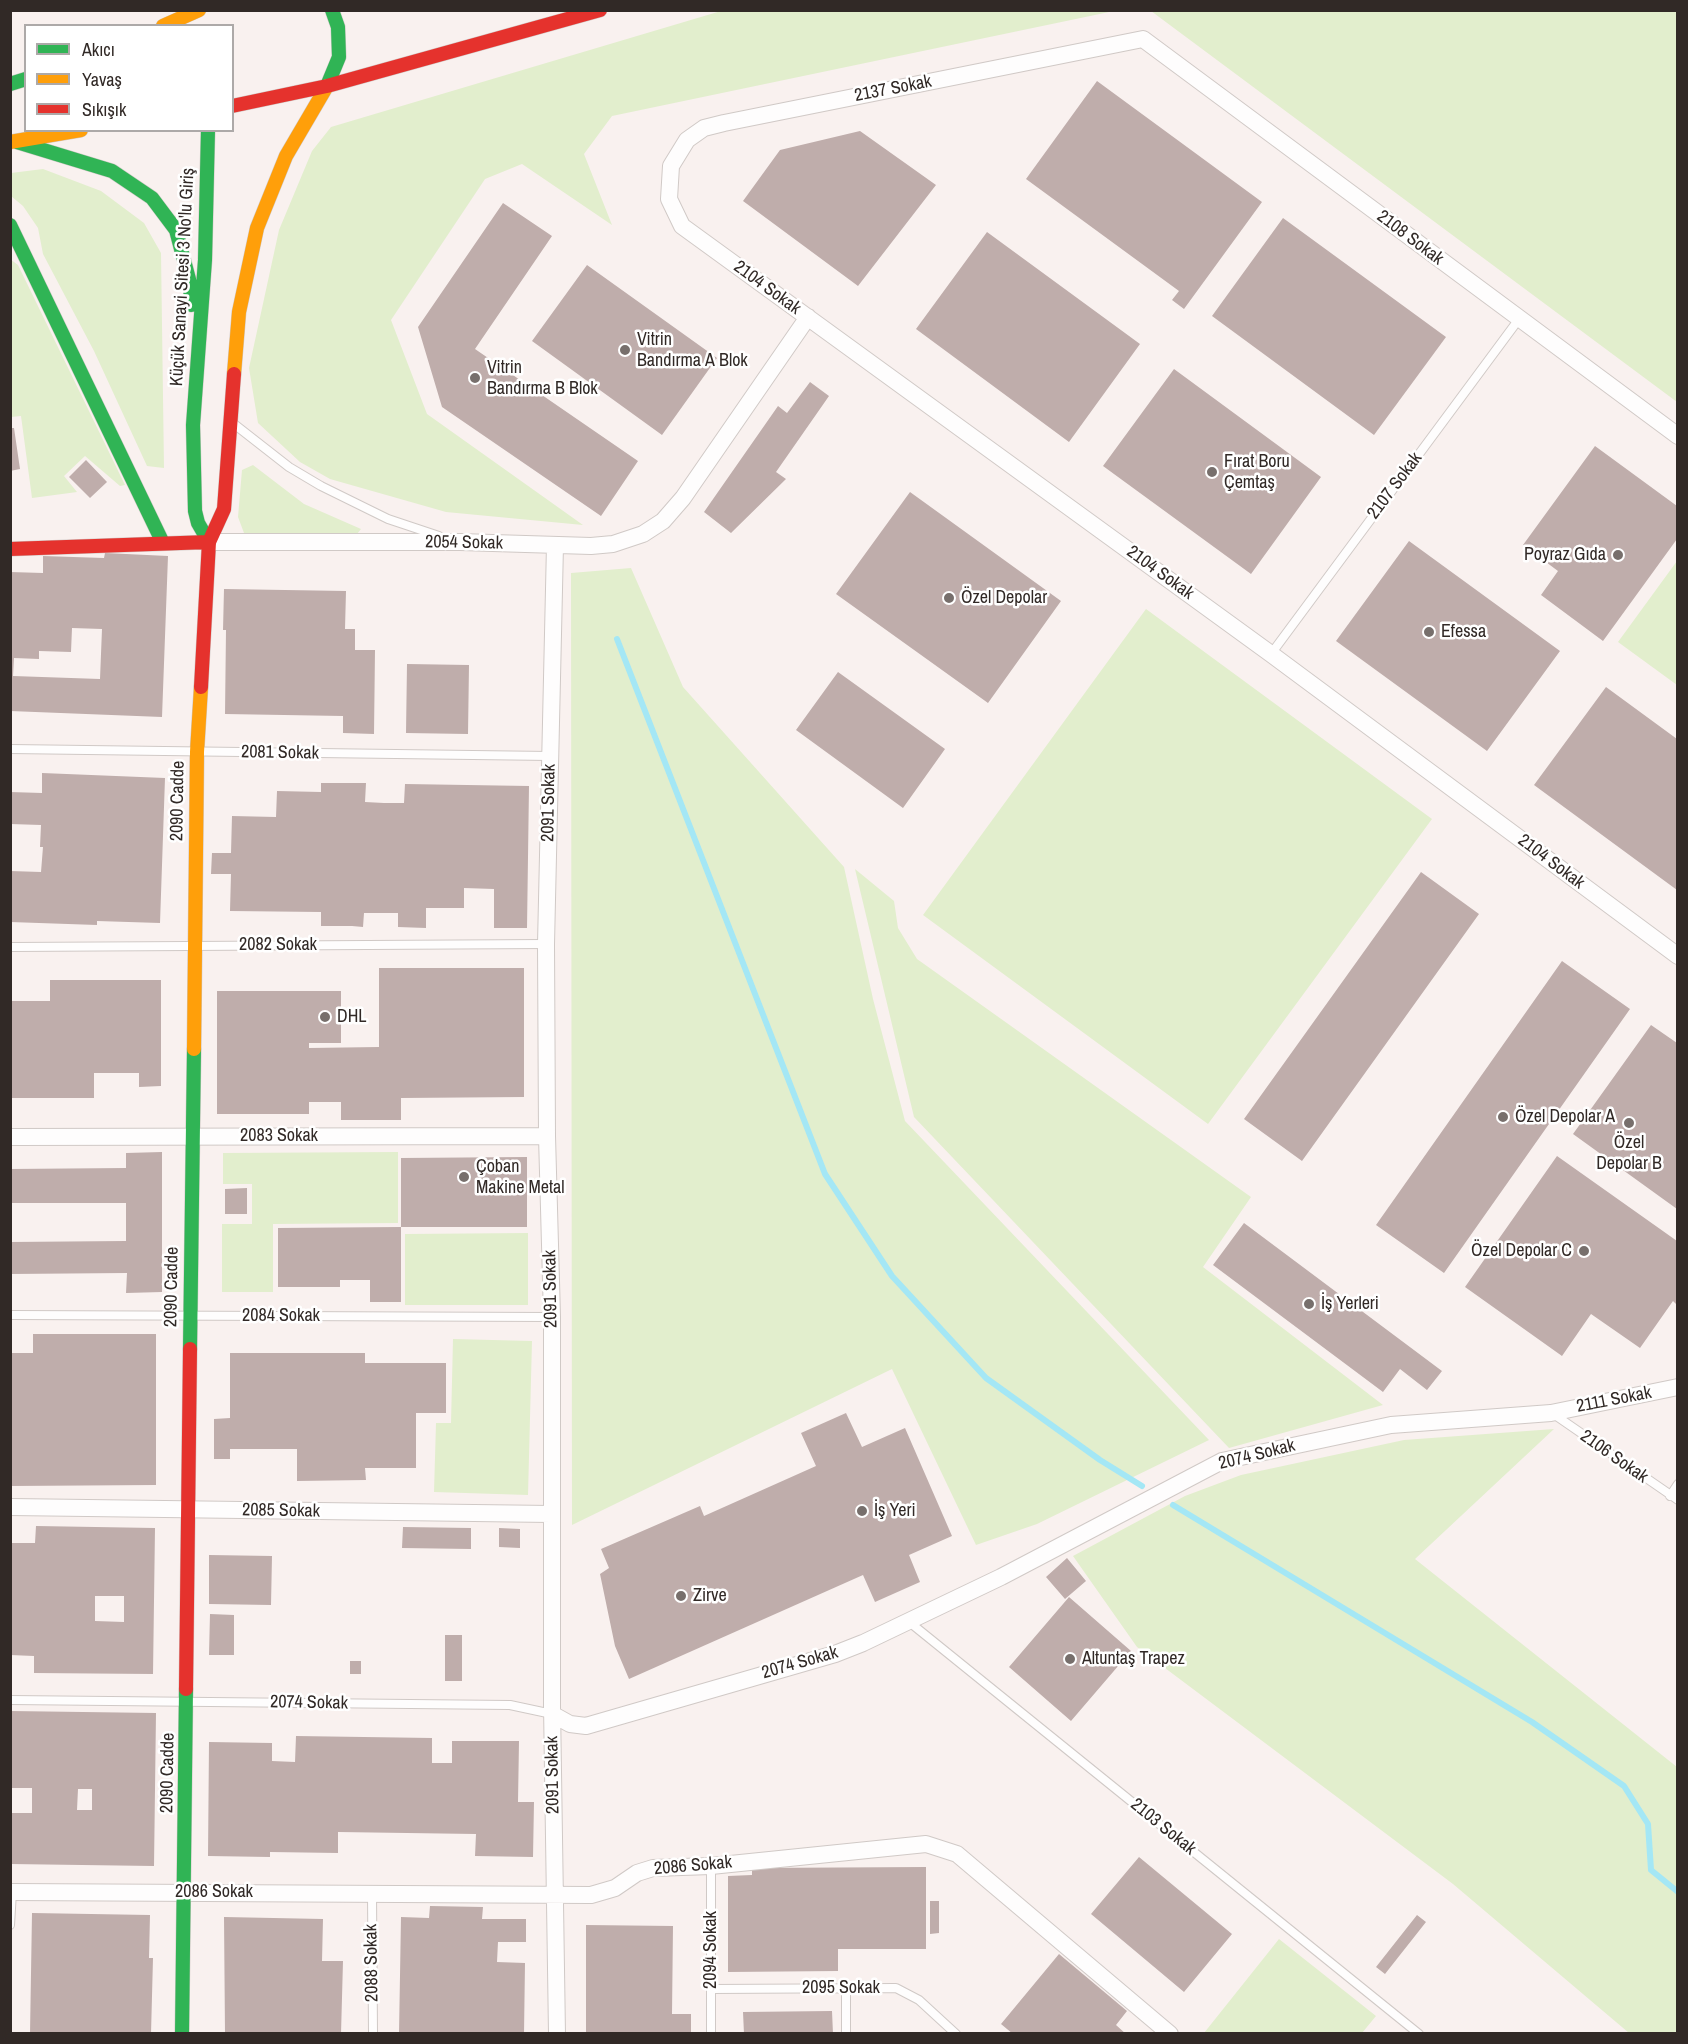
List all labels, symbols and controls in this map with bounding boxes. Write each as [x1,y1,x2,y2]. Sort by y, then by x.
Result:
legend [24,24,234,132]
text: Akıcı [82,37,115,62]
text: Yavaş [82,67,122,92]
street label: 2137 Sokak [853,71,933,107]
text: Sıkışık [82,97,126,122]
street label: Küçük Sanayi Sitesi 3 No'lu Giriş [166,167,200,387]
street label: 2108 Sokak [1372,206,1448,270]
street label: 2104 Sokak [729,256,805,320]
place label: Vitrin Bandırma A Blok [637,329,748,372]
marker: Vitrin Bandırma A Blok [618,343,632,357]
place label: Vitrin Bandırma B Blok [487,357,598,400]
marker: Vitrin Bandırma B Blok [468,371,482,385]
street label: 2107 Sokak [1363,448,1427,524]
place label: Fırat Boru Çemtaş [1224,451,1290,494]
marker: Fırat Boru Çemtaş [1205,465,1219,479]
street label: 2054 Sokak [425,532,503,554]
street label: 2104 Sokak [1122,541,1198,605]
place label: Poyraz Gıda [1524,544,1606,566]
marker: Poyraz Gıda [1611,548,1625,562]
place label: Özel Depolar [961,587,1047,609]
marker: Özel Depolar [942,591,956,605]
place label: Efessa [1441,621,1486,643]
marker: Efessa [1422,625,1436,639]
street label: 2081 Sokak [241,742,319,764]
street label: 2090 Cadde [166,761,190,841]
street label: 2091 Sokak [538,764,560,842]
street label: 2104 Sokak [1513,830,1589,894]
street label: 2082 Sokak [239,934,317,956]
place label: DHL [337,1006,367,1028]
marker: DHL [318,1010,332,1024]
place label: Özel Depolar A [1515,1106,1615,1128]
marker: Özel Depolar A [1496,1110,1510,1124]
marker: Özel Depolar B [1622,1116,1636,1130]
street label: 2083 Sokak [240,1125,318,1147]
place label: Özel Depolar B [1596,1132,1662,1174]
place label: Çoban Makine Metal [476,1156,565,1198]
marker: Çoban Makine Metal [457,1170,471,1184]
place label: Özel Depolar C [1471,1240,1572,1262]
marker: Özel Depolar C [1577,1244,1591,1258]
street label: 2090 Cadde [160,1247,184,1327]
street label: 2091 Sokak [540,1250,562,1328]
place label: İş Yerleri [1321,1293,1379,1315]
marker: İş Yerleri [1302,1297,1316,1311]
street label: 2084 Sokak [242,1305,320,1327]
street label: 2111 Sokak [1575,1382,1653,1418]
street label: 2106 Sokak [1576,1426,1652,1488]
street label: 2074 Sokak [1217,1435,1297,1475]
street label: 2085 Sokak [242,1500,320,1522]
place label: İş Yeri [874,1500,915,1522]
marker: İş Yeri [855,1504,869,1518]
place label: Zirve [693,1585,727,1607]
marker: Zirve [674,1589,688,1603]
street label: 2074 Sokak [760,1642,840,1684]
place label: Altuntaş Trapez [1082,1648,1185,1670]
marker: Altuntaş Trapez [1063,1652,1077,1666]
street label: 2074 Sokak [270,1692,348,1714]
street label: 2090 Cadde [156,1733,180,1813]
street label: 2091 Sokak [542,1736,564,1814]
street label: 2103 Sokak [1126,1794,1200,1860]
street label: 2086 Sokak [653,1852,733,1880]
street label: 2086 Sokak [175,1881,253,1903]
street label: 2094 Sokak [700,1911,722,1989]
street label: 2088 Sokak [361,1924,383,2002]
street label: 2095 Sokak [802,1977,880,1999]

